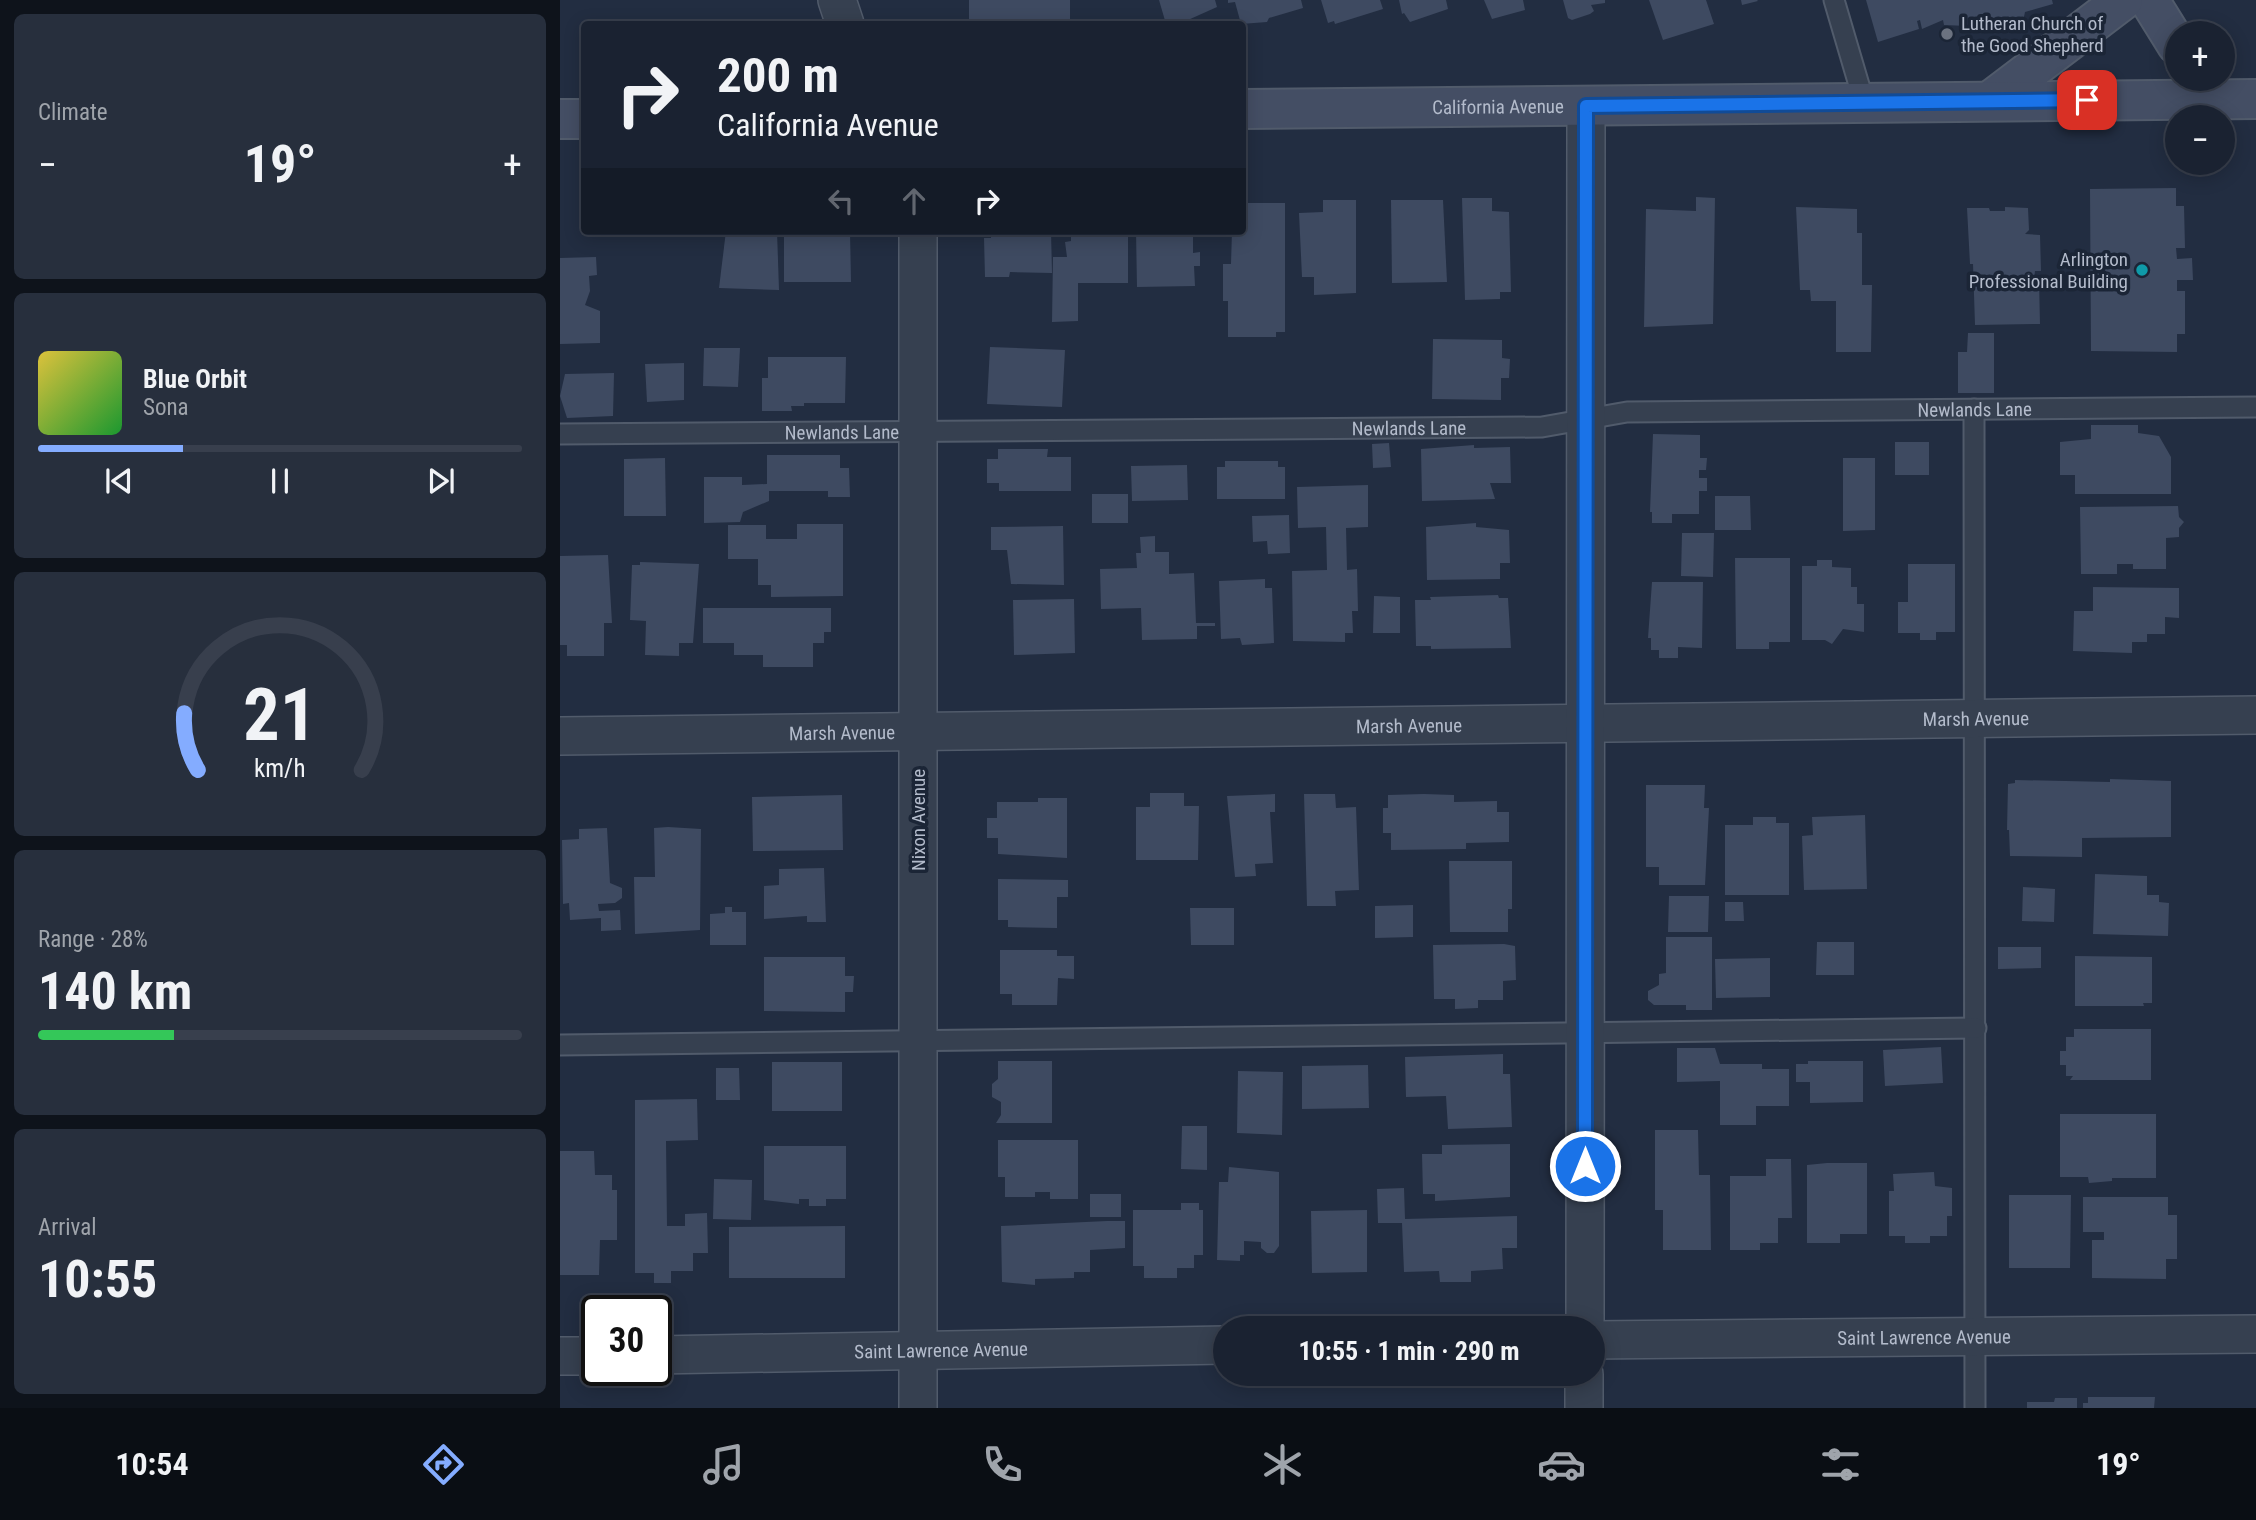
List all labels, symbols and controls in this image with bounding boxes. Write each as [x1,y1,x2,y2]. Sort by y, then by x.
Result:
place label: Lutheran Church of the Good Shepherd [1961,12,2104,57]
map controls [2165,21,2235,175]
button: + [2165,21,2235,91]
marker: Lutheran Church of the Good Shepherd [1939,26,1955,42]
text: 200 m [717,47,839,104]
icon: right [602,49,693,140]
pin [2057,70,2117,130]
icon: arrive [2068,81,2106,119]
street label: California Avenue [1432,95,1564,119]
text: Climate [38,99,108,126]
button: − [2165,105,2235,175]
text: California Avenue [717,106,939,144]
text: 19° [244,134,316,195]
text: − [38,143,57,187]
text: + [503,143,522,187]
icon: left [822,182,860,220]
icon: ahead [895,182,933,220]
icon: right [968,182,1006,220]
place label: Arlington Professional Building [1969,248,2128,293]
marker: Arlington Professional Building [2134,262,2150,278]
text: Blue Orbit [143,364,247,394]
text: Sona [143,394,189,421]
street label: Newlands Lane [1917,398,2032,422]
street label: Newlands Lane [1352,417,1466,440]
street label: Newlands Lane [785,421,899,444]
icon: previous [100,462,138,500]
icon: pause [261,462,299,500]
icon: next [422,462,460,500]
text: 21 [243,672,317,758]
street label: Marsh Avenue [1923,707,2029,731]
street label: Marsh Avenue [1356,714,1462,738]
street label: Marsh Avenue [789,721,895,745]
text: km/h [254,754,306,783]
street label: Nixon Avenue [907,769,930,871]
text: Range · 28% [38,926,148,953]
text: 140 km [38,961,192,1022]
position arrow [1548,1129,1622,1203]
text: Arrival [38,1214,97,1241]
text: 10:55 [38,1249,157,1310]
speed limit sign: 30 [581,1295,672,1386]
street label: Saint Lawrence Avenue [1837,1325,2011,1350]
text: 10:55 · 1 min · 290 m [1299,1336,1519,1366]
street label: Saint Lawrence Avenue [854,1337,1028,1364]
icon: directions [419,1440,468,1489]
icon: music [699,1440,748,1489]
icon: phone [978,1440,1027,1489]
icon: climate [1258,1440,1307,1489]
icon: car [1537,1440,1586,1489]
icon: filters [1816,1440,1865,1489]
text: 10:54 [115,1445,189,1483]
text: 19° [2096,1445,2141,1483]

